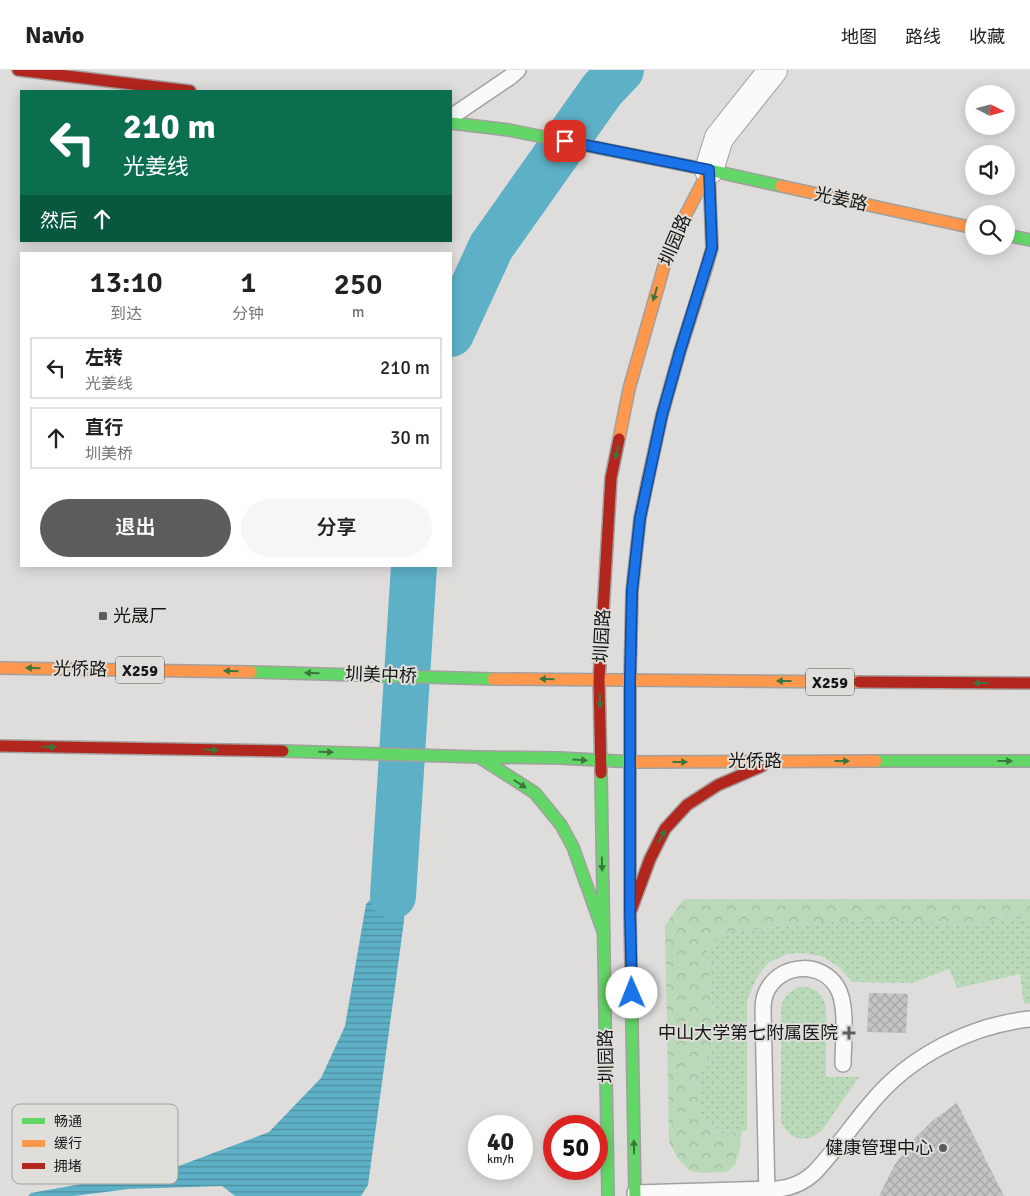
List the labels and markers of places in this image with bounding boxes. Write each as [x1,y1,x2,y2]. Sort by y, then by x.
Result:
pin [544,120,586,162]
place label: 光晟厂 [113,605,167,627]
marker: 光晟厂 [97,610,109,622]
place label: 中山大学第七附属医院 [658,1022,838,1044]
marker: 中山大学第七附属医院 [842,1026,856,1040]
place label: 健康管理中心 [825,1137,933,1159]
marker: 健康管理中心 [937,1142,949,1154]

